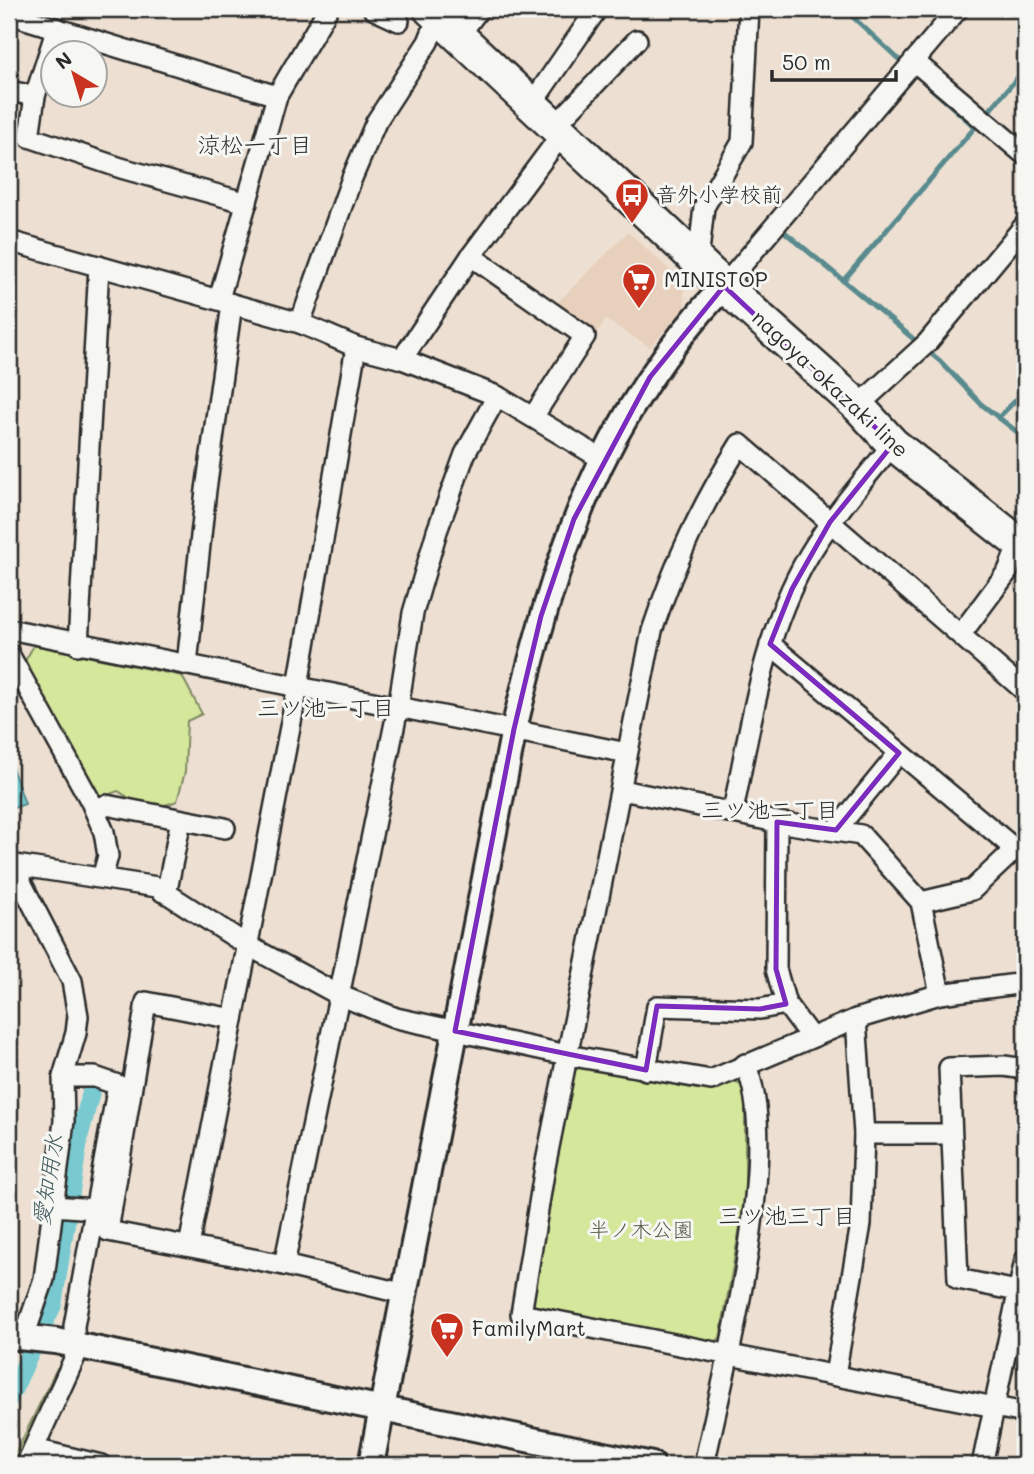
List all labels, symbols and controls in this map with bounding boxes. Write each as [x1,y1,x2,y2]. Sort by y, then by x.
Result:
north arrow [38,38,108,108]
scale bar [772,38,896,82]
text: N [50,46,77,74]
text: 50 m [782,48,831,75]
district label: 涼松一丁目 [198,129,313,159]
bus stop icon: 音外小学校前 [613,176,651,225]
place label: 音外小学校前 [656,180,782,207]
supermarket icon: MINISTOP [620,261,658,310]
place label: MINISTOP [664,265,768,292]
street label: nagoya-okazaki line [747,303,915,462]
district label: 三ツ池一丁目 [257,692,395,722]
district label: 三ツ池二丁目 [701,794,839,824]
water label: 愛知用水 [25,1132,69,1228]
district label: 三ツ池三丁目 [718,1200,856,1230]
park label: 半ノ木公園 [589,1215,694,1242]
supermarket icon: FamilyMart [428,1310,466,1359]
place label: FamilyMart [472,1314,586,1341]

